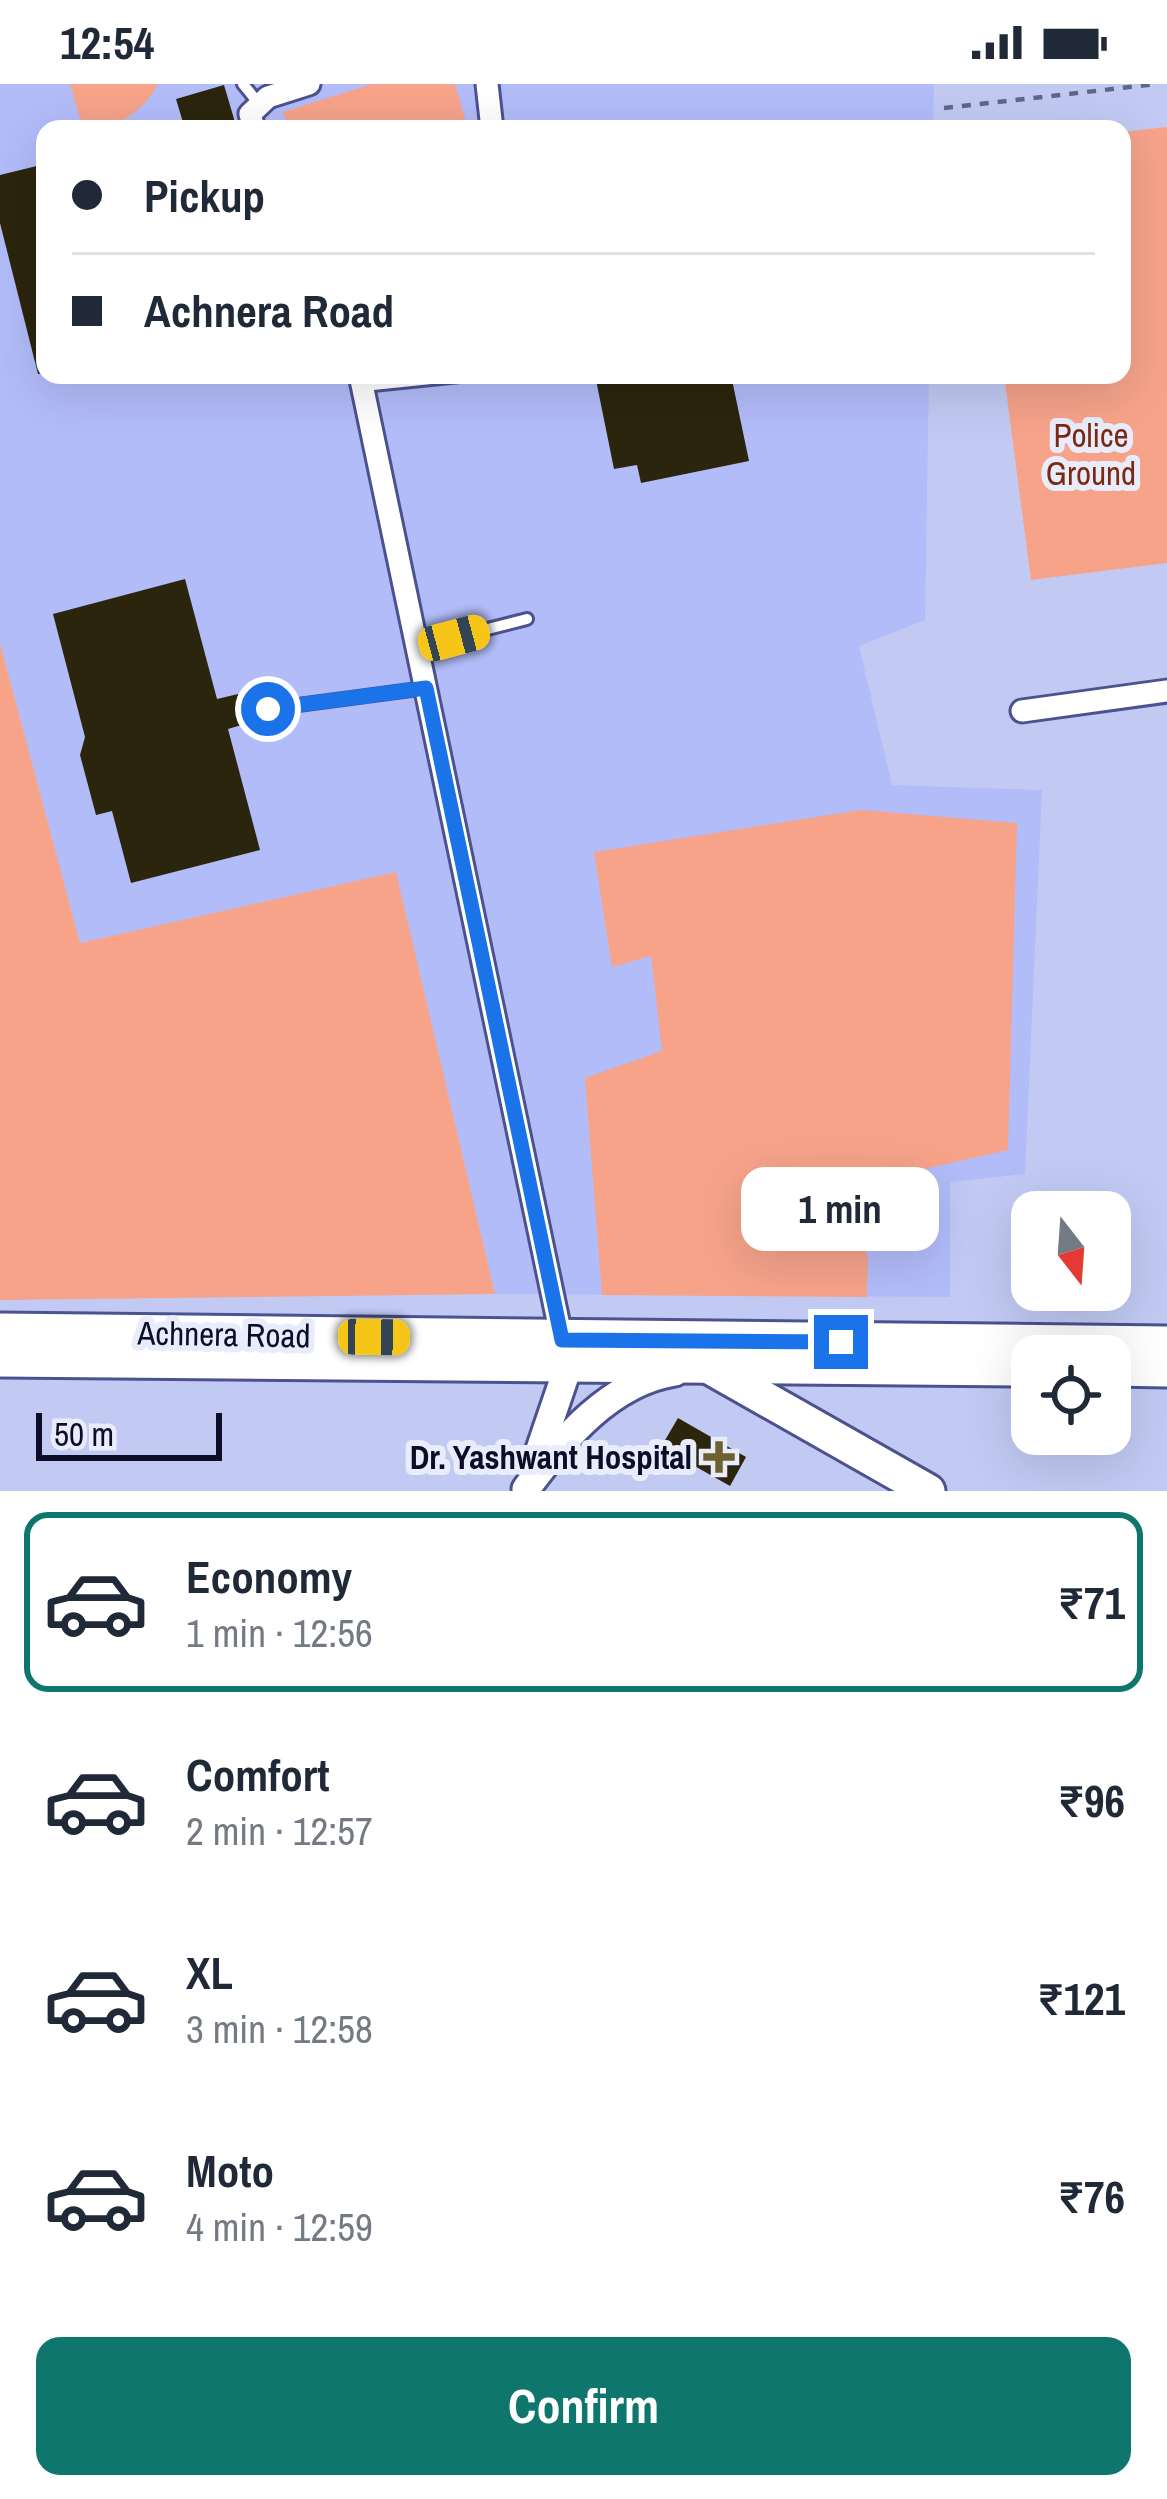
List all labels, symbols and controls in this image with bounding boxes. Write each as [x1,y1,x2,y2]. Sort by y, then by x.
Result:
text: 12:54 [60,12,154,73]
text: Pickup [144,165,265,226]
text: Achnera Road [144,280,394,341]
park label: Police Ground [1046,413,1136,495]
car [415,611,493,665]
route start [241,682,295,736]
callout: 1 min [742,1168,940,1252]
text: 1 min [798,1183,882,1235]
north arrow [1011,1191,1131,1311]
map controls [1011,1191,1131,1455]
street label: Achnera Road [136,1310,311,1358]
route end [814,1315,868,1369]
car [338,1318,410,1356]
button: locate [1011,1335,1131,1455]
scale bar [36,1407,222,1460]
text: 50 m [54,1412,114,1456]
place label: Dr. Yashwant Hospital [410,1435,692,1479]
marker: Dr. Yashwant Hospital [703,1441,735,1473]
text: Economy [186,1546,352,1607]
icon: car [42,1548,150,1656]
text: ₹71 [1058,1572,1125,1633]
text: 1 min · 12:56 [186,1607,373,1659]
text: Comfort [186,1744,329,1805]
icon: car [42,1746,150,1854]
text: ₹96 [1058,1770,1125,1831]
text: 2 min · 12:57 [186,1805,373,1857]
text: XL [186,1942,233,2003]
icon: car [42,1944,150,2052]
text: ₹121 [1037,1968,1125,2029]
text: 3 min · 12:58 [186,2003,373,2055]
text: Moto [186,2140,274,2201]
icon: car [42,2142,150,2250]
text: ₹76 [1058,2166,1125,2227]
text: 4 min · 12:59 [186,2201,373,2253]
button: Confirm [36,2337,1131,2475]

